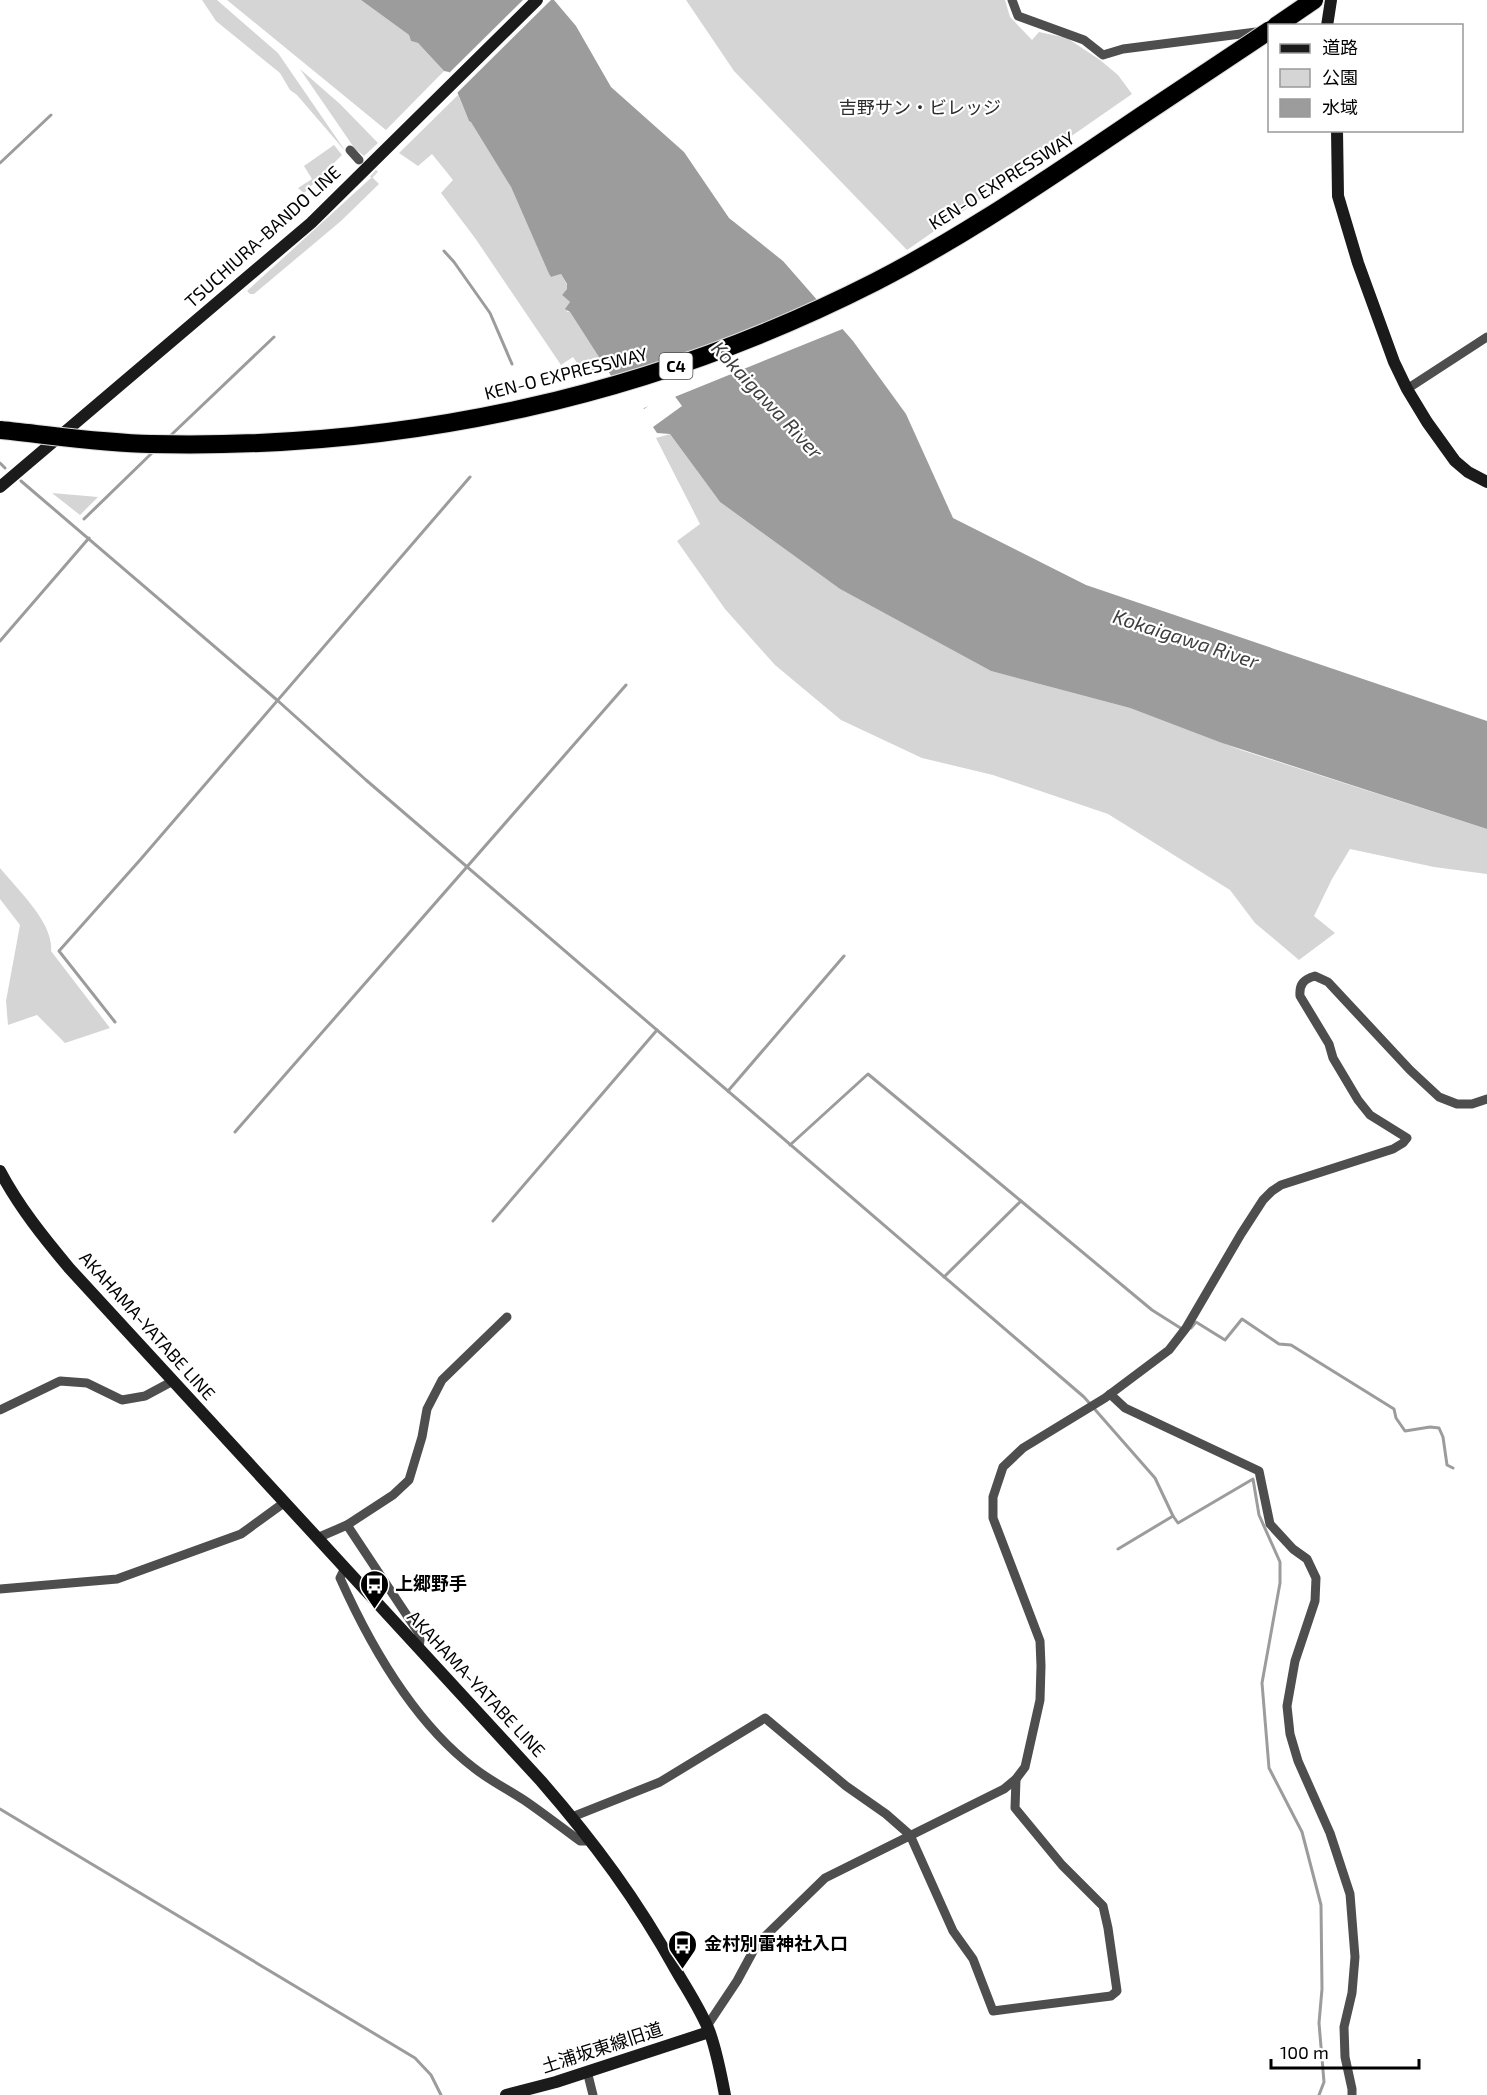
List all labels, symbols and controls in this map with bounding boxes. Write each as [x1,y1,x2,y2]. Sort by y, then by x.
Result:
legend [1268,24,1463,132]
text: 道路 [1322,36,1358,58]
text: 公園 [1322,66,1358,88]
park label: 吉野サン・ビレッジ [839,96,1001,118]
text: 水域 [1322,96,1358,118]
street label: KEN-O EXPRESSWAY [925,126,1079,234]
street label: TSUCHIURA-BANDO LINE [180,161,345,312]
water label: Kokaigawa River [707,336,829,464]
street label: KEN-O EXPRESSWAY [482,342,650,404]
road number: C4 [660,353,692,379]
water label: Kokaigawa River [1110,603,1263,673]
street label: AKAHAMA-YATABE LINE [75,1246,220,1404]
bus stop icon: 上郷野手 [358,1568,390,1610]
place label: 上郷野手 [395,1572,467,1594]
street label: AKAHAMA-YATABE LINE [403,1605,550,1761]
bus stop icon: 金村別雷神社入口 [667,1928,699,1970]
place label: 金村別雷神社入口 [704,1932,848,1954]
street label: 土浦坂東線旧道 [538,2017,665,2077]
scale bar [1271,2032,1420,2070]
text: 100 m [1280,2041,1329,2063]

